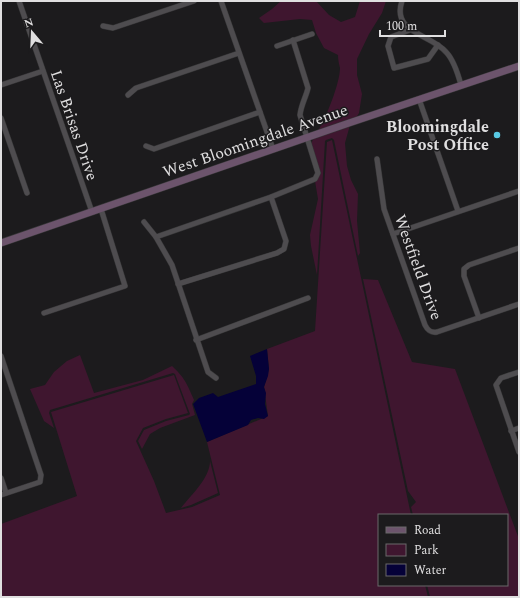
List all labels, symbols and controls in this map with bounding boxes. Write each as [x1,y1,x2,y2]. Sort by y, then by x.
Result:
north arrow [12,12,52,52]
scale bar [380,12,445,38]
text: N [22,14,36,33]
text: 100 m [386,17,417,36]
street label: Las Brisas Drive [44,67,104,184]
street label: West Bloomingdale Avenue [160,98,351,184]
place label: Bloomingdale Post Office [386,115,489,157]
marker: Bloomingdale Post Office [492,130,502,140]
street label: Westfield Drive [388,211,448,323]
legend [378,514,508,586]
text: Road [414,521,441,540]
text: Park [414,541,439,560]
text: Water [414,561,446,580]

